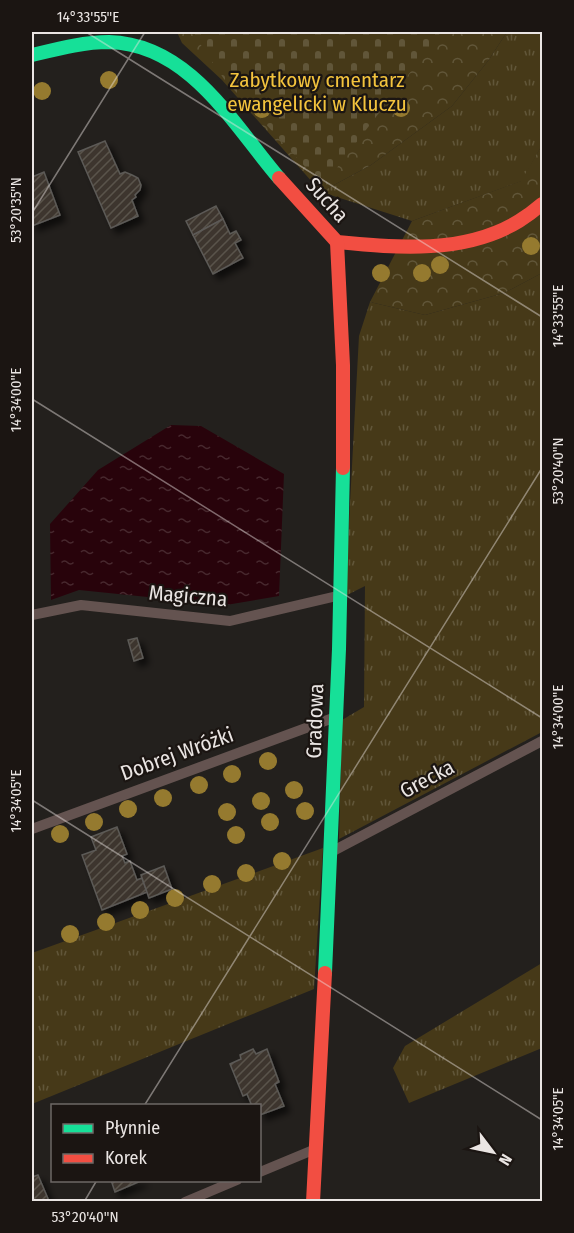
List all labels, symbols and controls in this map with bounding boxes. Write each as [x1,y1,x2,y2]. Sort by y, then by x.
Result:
text: 14°33'55"E [57,8,119,26]
park label: Zabytkowy cmentarz ewangelicki w Kluczu [227,67,407,117]
street label: Sucha [300,172,354,228]
text: 53°20'35"N [7,177,25,243]
text: 14°33'55"E [549,285,567,347]
text: 14°34'00"E [7,368,25,432]
text: 53°20'40"N [549,438,567,505]
street label: Magiczna [148,580,228,612]
street label: Gradowa [301,683,329,759]
text: 14°34'00"E [549,685,567,749]
street label: Dobrej Wróżki [117,722,237,786]
street label: Grecka [395,754,459,804]
text: 14°34'05"E [7,769,25,833]
text: 14°34'05"E [549,1087,567,1151]
legend [51,1104,261,1182]
text: Płynnie [105,1117,160,1139]
north arrow [463,1122,523,1182]
text: Korek [105,1147,147,1169]
text: N [495,1151,516,1169]
text: 53°20'40"N [52,1208,119,1226]

